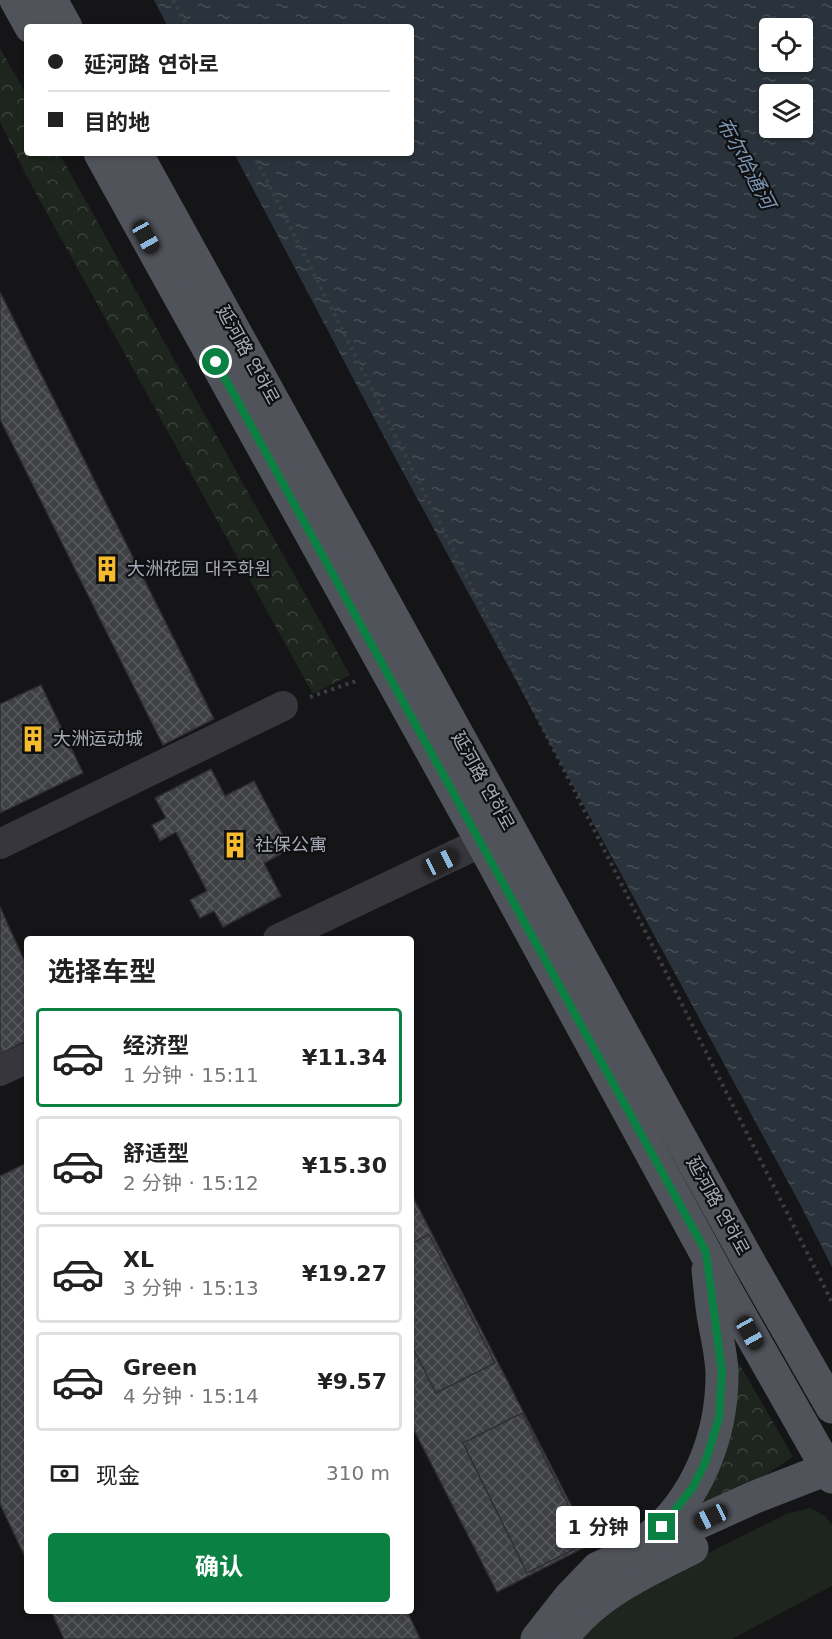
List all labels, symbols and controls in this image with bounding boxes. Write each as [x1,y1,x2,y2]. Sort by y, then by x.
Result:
map controls [759,18,813,138]
button: locate [759,18,813,72]
text: 延河路 연하로 [84,52,218,77]
button: layers [759,84,813,138]
text: 目的地 [84,110,150,135]
water label: 布尔哈通河 [712,113,782,216]
car [129,217,163,257]
street label: 延河路 연하로 [213,302,284,408]
route start [202,348,229,375]
building icon: 大洲花园 대주화원 [92,554,122,584]
place label: 大洲花园 대주화원 [127,558,271,579]
building icon: 大洲运动城 [18,724,48,754]
place label: 大洲运动城 [53,728,143,749]
street label: 延河路 연하로 [448,728,519,834]
building icon: 社保公寓 [220,830,250,860]
place label: 社保公寓 [255,834,327,855]
car [421,846,461,878]
text: 选择车型 [48,956,156,987]
icon: car [51,1031,105,1085]
text: 经济型 [123,1033,189,1058]
text: ¥11.34 [302,1045,387,1070]
text: 1 分钟 · 15:11 [123,1063,259,1087]
icon: car [51,1139,105,1193]
text: 舒适型 [123,1141,189,1166]
text: ¥15.30 [302,1153,387,1178]
street label: 延河路 연하로 [683,1153,754,1259]
text: 2 分钟 · 15:12 [123,1171,259,1195]
icon: car [51,1247,105,1301]
text: XL [123,1247,154,1272]
text: ¥19.27 [302,1261,387,1286]
text: 3 分钟 · 15:13 [123,1276,259,1300]
car [733,1313,767,1353]
icon: car [51,1355,105,1409]
text: Green [123,1355,197,1380]
text: ¥9.57 [317,1369,387,1394]
text: 4 分钟 · 15:14 [123,1384,259,1408]
icon: cash [48,1457,81,1490]
text: 310 m [326,1461,390,1485]
text: 现金 [96,1463,140,1488]
car [691,1501,731,1533]
callout: 1 分钟 [557,1506,641,1548]
route end [648,1513,675,1540]
text: 1 分钟 [568,1515,628,1539]
button: 确认 [48,1533,390,1602]

